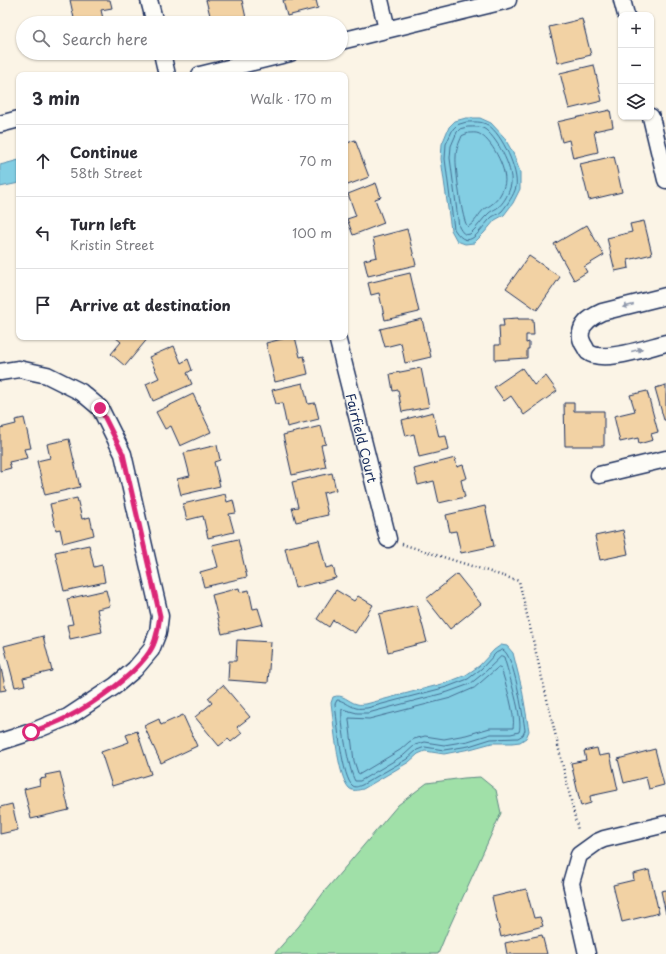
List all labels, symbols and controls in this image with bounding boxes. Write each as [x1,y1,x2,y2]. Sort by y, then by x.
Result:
map controls [618,12,654,120]
button: + [618,12,654,48]
search box [16,16,348,60]
icon: search [30,27,52,49]
text: Search here [62,27,148,50]
button: − [618,48,654,84]
button: layers [618,84,654,120]
text: 3 min [32,85,80,111]
text: Walk · 170 m [250,89,332,108]
text: Continue [70,140,138,163]
icon: ahead [32,150,54,172]
text: 70 m [299,151,332,170]
text: 58th Street [70,163,142,182]
text: Turn left [70,212,136,235]
icon: left [32,222,54,244]
text: 100 m [292,223,332,242]
text: Kristin Street [70,235,154,254]
text: Arrive at destination [70,293,231,316]
icon: arrive [32,294,54,316]
one-way arrow [622,303,634,309]
one-way arrow [631,347,643,353]
street label: Fairfield Court [342,391,383,485]
route end [91,399,109,417]
route start [22,723,40,741]

